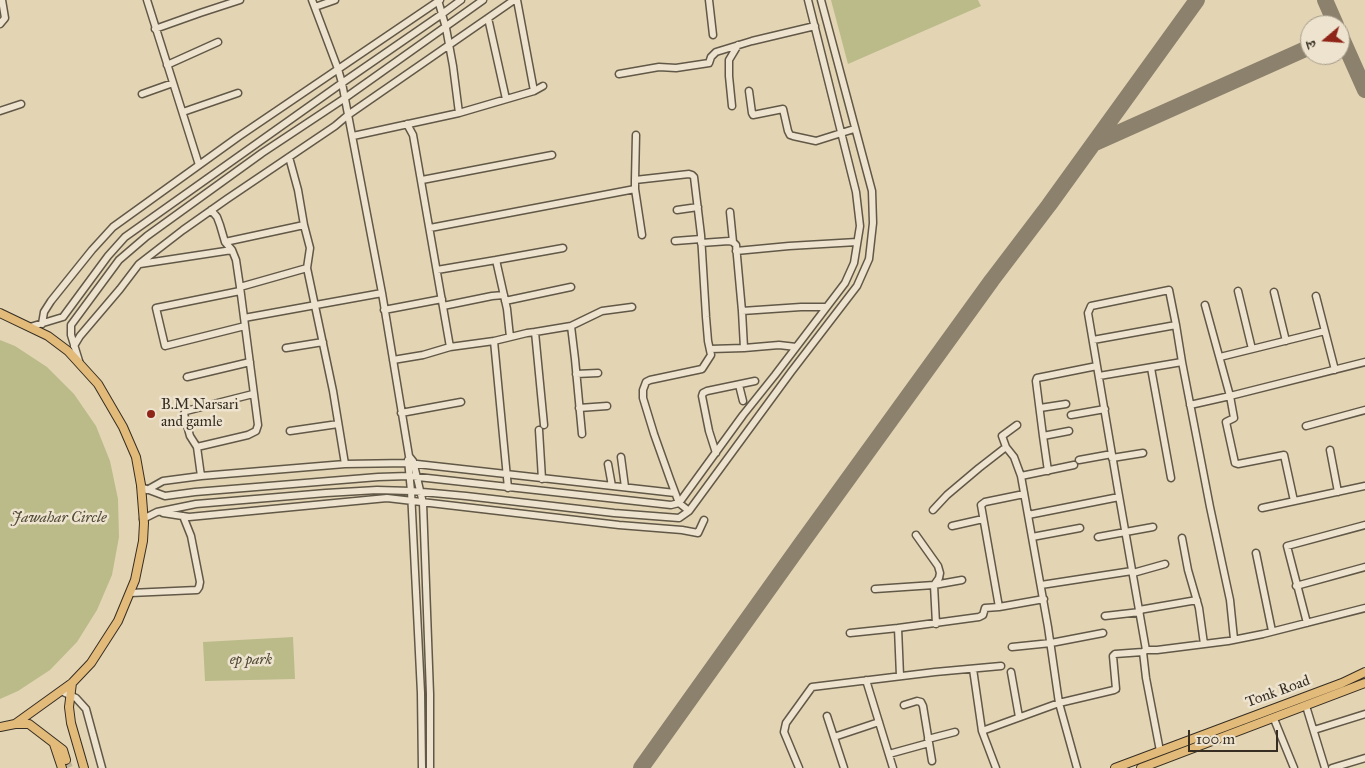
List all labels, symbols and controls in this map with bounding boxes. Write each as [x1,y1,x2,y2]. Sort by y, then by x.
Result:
north arrow [1300,15,1350,65]
text: उ [1302,38,1320,51]
place label: B.M Narsari and gamle [161,396,239,431]
marker: B.M Narsari and gamle [145,408,157,420]
park label: Jawahar Circle [11,509,107,527]
park label: ep park [230,651,272,669]
street label: Tonk Road [1243,672,1313,712]
scale bar [1190,720,1280,752]
text: 100 m [1196,730,1235,748]

